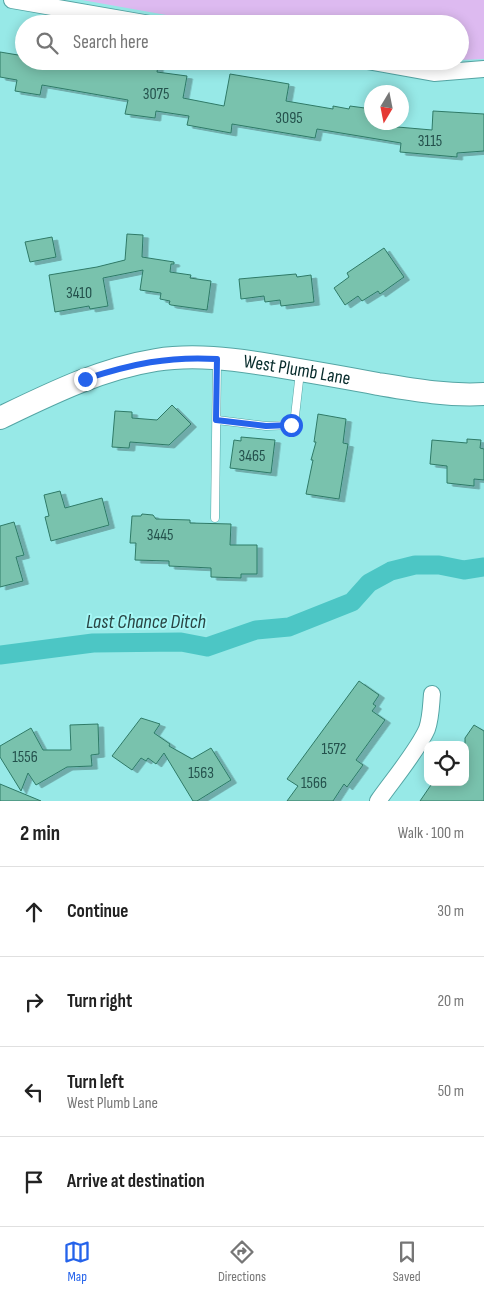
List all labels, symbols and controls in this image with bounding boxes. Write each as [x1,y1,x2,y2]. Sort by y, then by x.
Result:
search box [15,15,469,70]
icon: search [33,29,61,57]
text: Search here [73,31,149,54]
house number: 3075 [143,85,169,104]
north arrow [364,85,409,130]
house number: 3095 [275,109,303,128]
house number: 3115 [418,132,442,151]
house number: 3410 [66,284,92,303]
street label: West Plumb Lane [242,350,352,390]
route end [74,368,97,391]
route start [280,414,303,437]
house number: 3465 [239,447,265,466]
house number: 3445 [147,526,173,545]
water label: Last Chance Ditch [86,610,206,634]
house number: 1572 [322,740,346,759]
map controls [424,741,469,786]
button: locate [424,741,469,786]
house number: 1556 [12,748,38,767]
house number: 1563 [188,764,214,783]
house number: 1566 [301,774,327,793]
text: 2 min [20,821,60,846]
text: Walk · 100 m [398,824,464,843]
icon: ahead [20,898,48,926]
text: Continue [67,900,128,923]
text: 30 m [437,902,464,921]
icon: right [20,988,48,1016]
text: Turn right [67,990,132,1013]
text: 20 m [437,992,464,1011]
text: Turn left [67,1071,124,1094]
icon: left [20,1078,48,1106]
text: 50 m [438,1082,464,1101]
text: West Plumb Lane [67,1094,158,1113]
icon: arrive [20,1168,48,1196]
text: Arrive at destination [67,1170,205,1193]
tab: Map [63,1238,91,1285]
tab: Directions [218,1238,266,1285]
tab: Saved [393,1238,421,1285]

